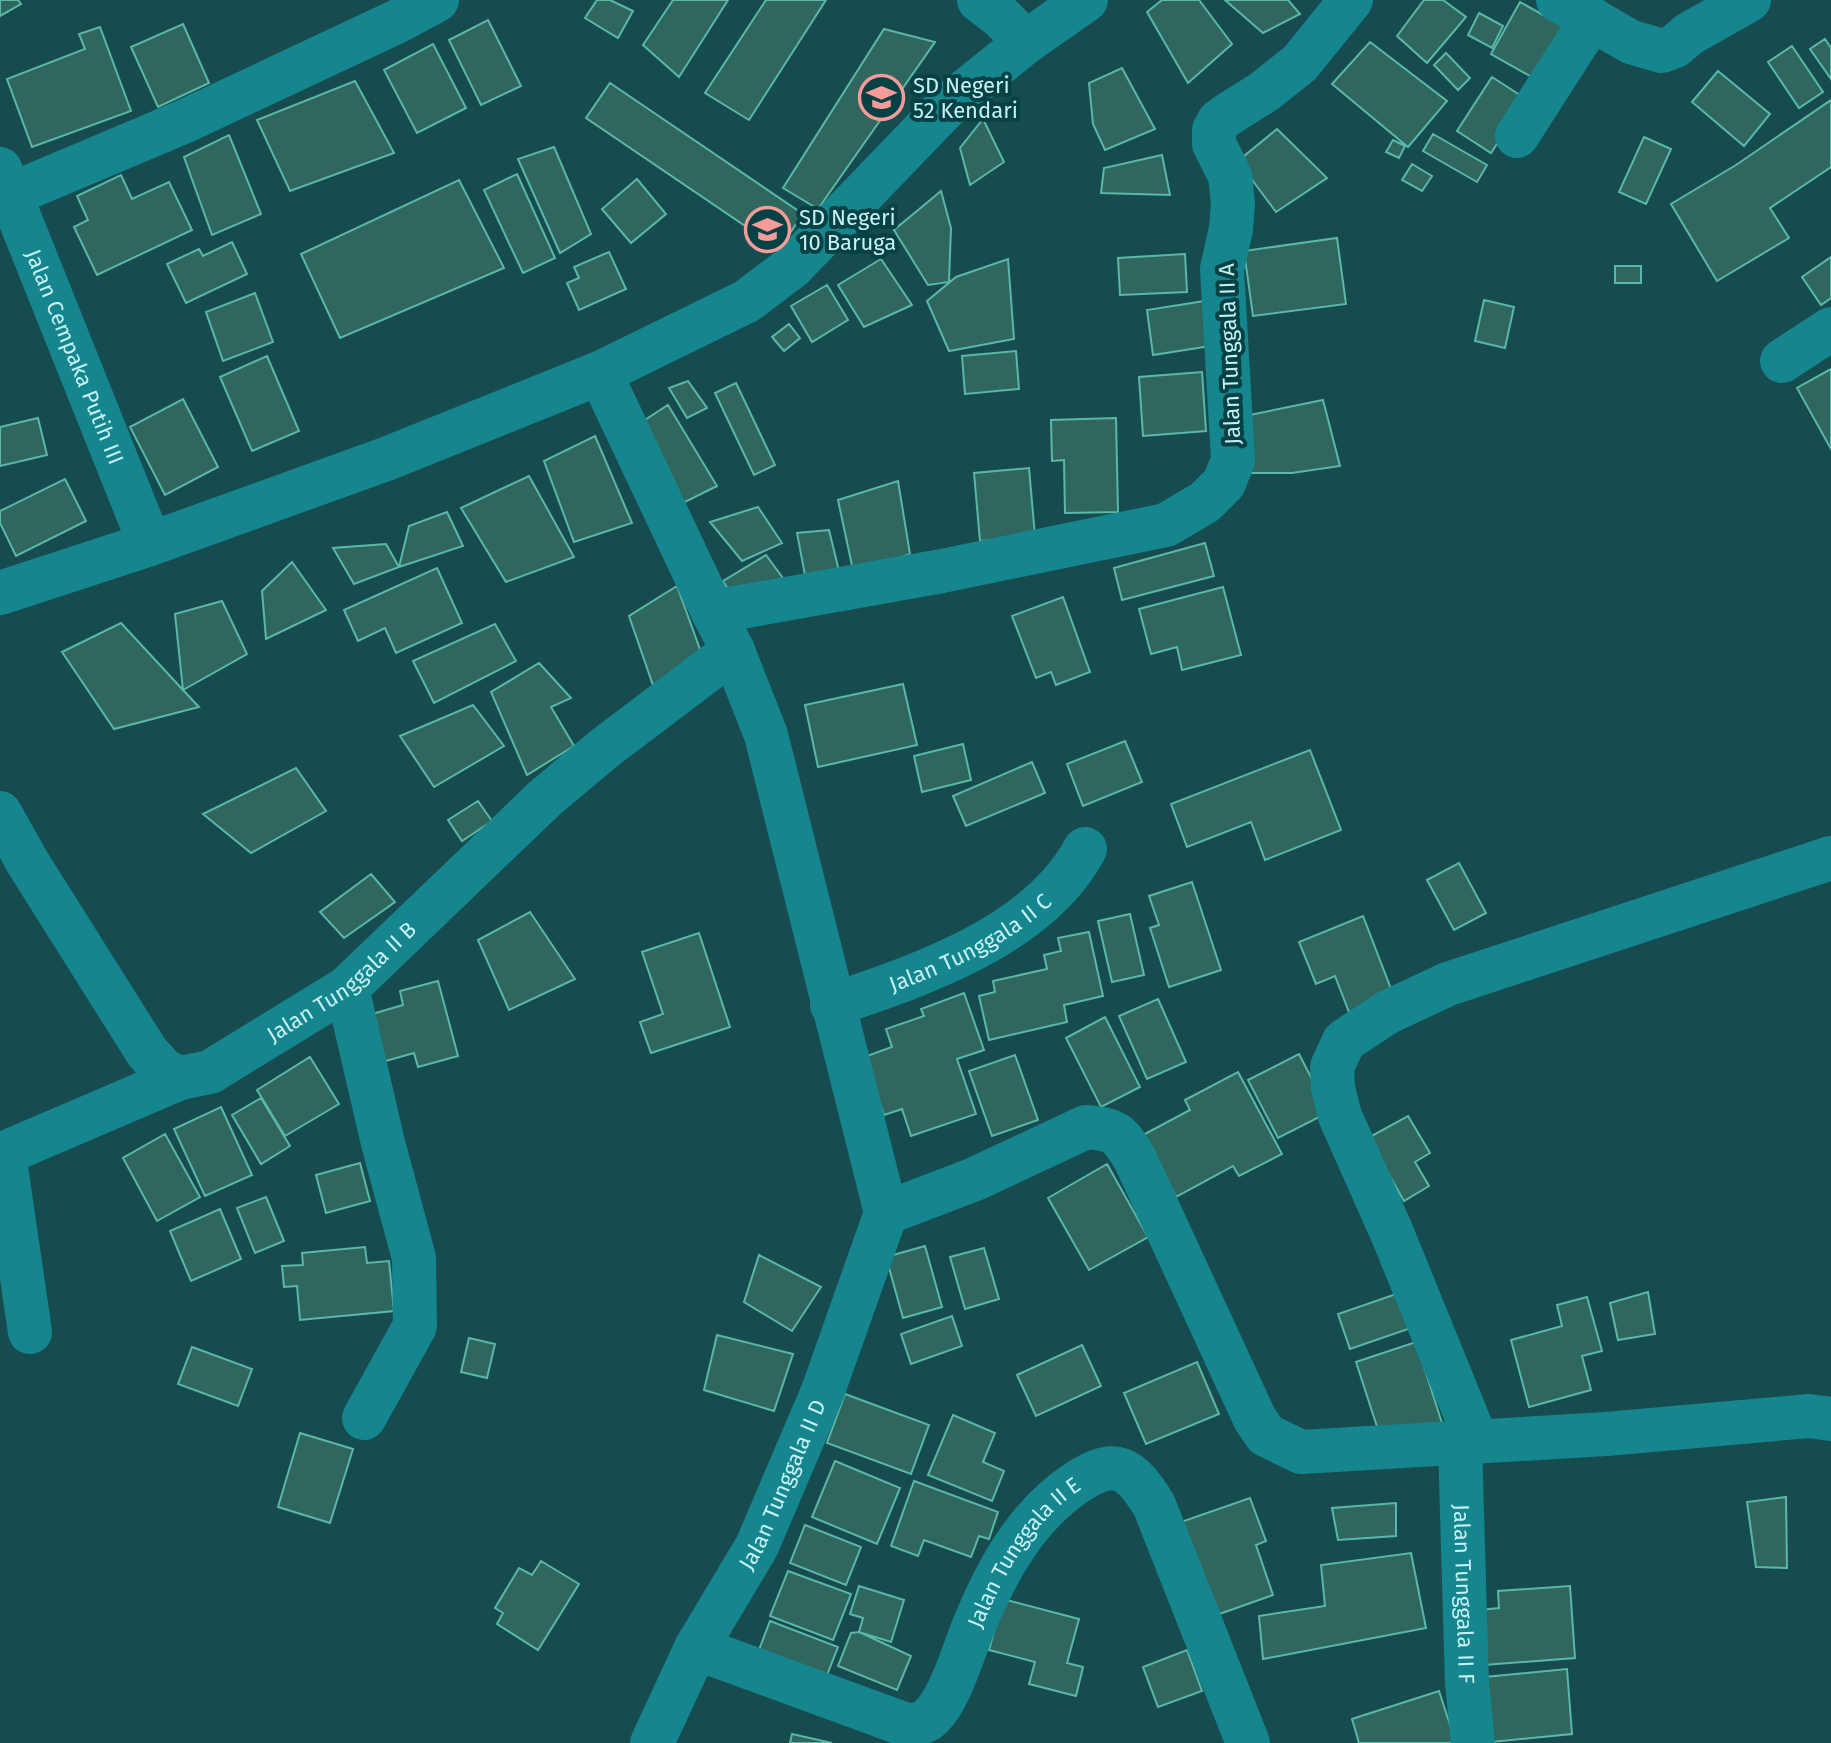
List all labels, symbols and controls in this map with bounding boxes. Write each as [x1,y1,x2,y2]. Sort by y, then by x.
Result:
place label: SD Negeri 52 Kendari [913,72,1018,124]
school or university icon: SD Negeri 52 Kendari [858,74,906,122]
place label: SD Negeri 10 Baruga [799,204,896,256]
school or university icon: SD Negeri 10 Baruga [744,206,792,254]
street label: Jalan Cempaka Putih III [19,245,130,468]
street label: Jalan Tunggala II A [1213,262,1246,445]
street label: Jalan Tunggala II C [885,888,1057,998]
street label: Jalan Tunggala II B [262,916,422,1048]
street label: Jalan Tunggala II D [733,1396,832,1575]
street label: Jalan Tunggala II E [962,1471,1086,1632]
street label: Jalan Tunggala II F [1448,1504,1480,1684]

